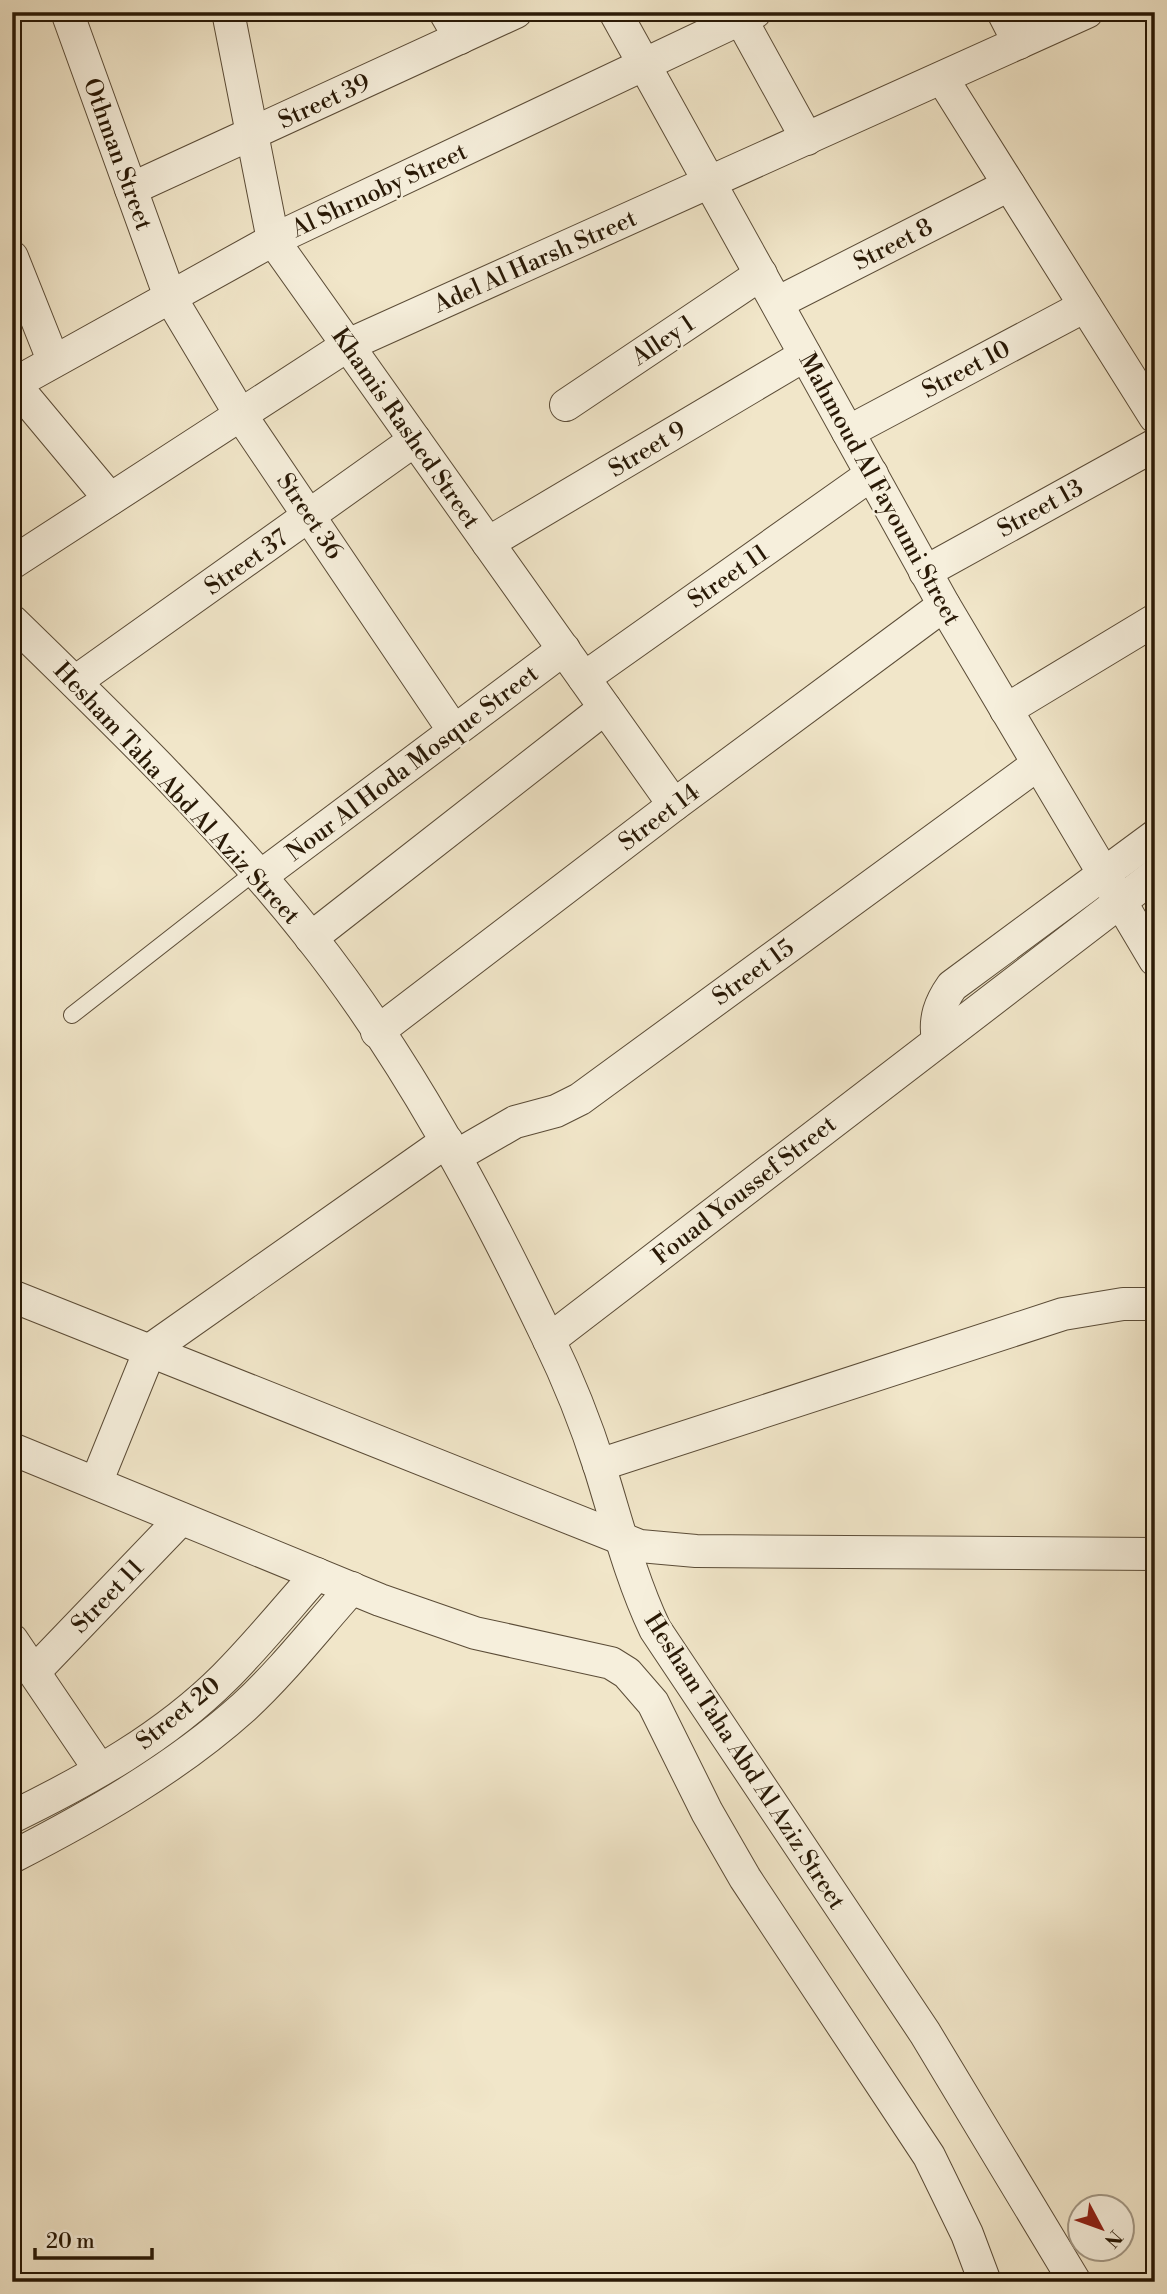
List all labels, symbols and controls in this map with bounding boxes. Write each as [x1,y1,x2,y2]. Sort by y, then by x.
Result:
street label: Street 39 [274,68,375,136]
street label: Othman Street [76,74,159,235]
street label: Al Shrnoby Street [286,137,472,245]
street label: Adel Al Harsh Street [428,203,642,321]
street label: Street 8 [849,212,938,278]
street label: Alley 1 [625,309,701,373]
street label: Khamis Rashed Street [325,322,486,535]
street label: Street 10 [917,334,1016,406]
street label: Mahmoud Al Fayoumi Street [792,348,967,631]
street label: Street 9 [604,415,692,485]
street label: Street 36 [269,468,349,566]
street label: Street 13 [992,473,1089,545]
street label: Street 37 [199,523,294,602]
street label: Street 11 [682,538,775,615]
street label: Hesham Taha Abd Al Aziz Street [47,656,306,931]
street label: Nour Al Hoda Mosque Street [281,659,545,868]
street label: Street 14 [613,778,706,858]
street label: Street 15 [707,933,800,1012]
street label: Fouad Youssef Street [647,1109,843,1272]
street label: Street 11 [65,1553,151,1640]
street label: Hesham Taha Abd Al Aziz Street [637,1608,852,1916]
street label: Street 20 [130,1671,227,1757]
north arrow [1066,2192,1136,2262]
scale bar [35,2217,152,2261]
text: N [1099,2225,1127,2252]
text: 20 m [46,2229,95,2255]

